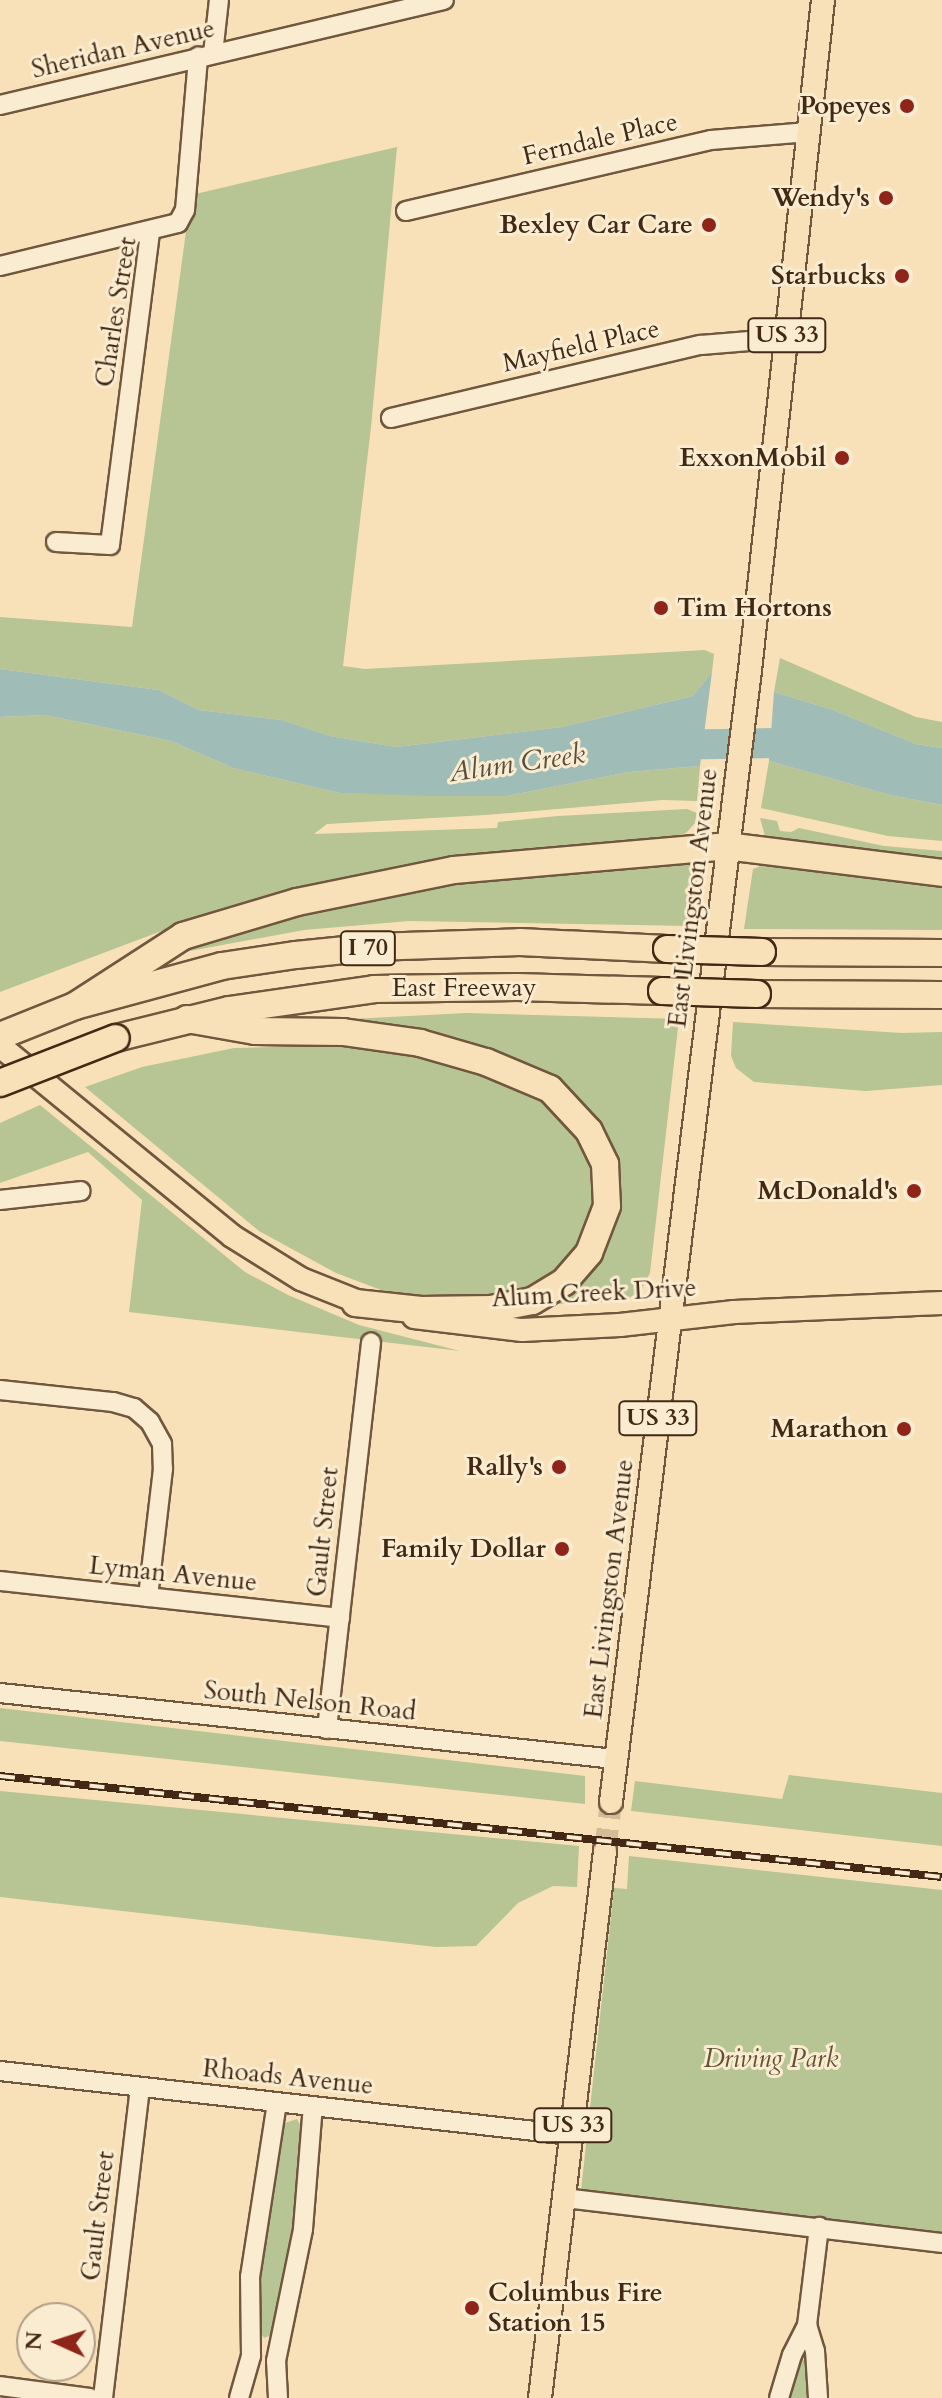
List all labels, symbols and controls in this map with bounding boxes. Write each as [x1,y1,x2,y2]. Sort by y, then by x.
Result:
street label: Sheridan Avenue [28,13,218,85]
place label: Popeyes [800,90,891,122]
marker: Popeyes [898,97,916,115]
street label: Ferndale Place [519,106,681,172]
place label: Wendy's [771,182,870,214]
marker: Wendy's [877,189,895,207]
place label: Bexley Car Care [499,209,693,241]
marker: Bexley Car Care [700,216,718,234]
street label: Charles Street [89,235,143,389]
place label: Starbucks [771,260,886,292]
marker: Starbucks [893,267,911,285]
street label: Mayfield Place [499,313,663,379]
road number: US 33 [747,315,827,355]
place label: ExxonMobil [679,442,826,474]
marker: ExxonMobil [833,449,851,467]
place label: Tim Hortons [677,592,832,624]
marker: Tim Hortons [652,599,670,617]
water label: Alum Creek [447,737,587,789]
street label: East Livingston Avenue [662,767,724,1029]
road number: I 70 [338,928,398,968]
street label: East Freeway [392,972,536,1004]
place label: McDonald's [757,1175,898,1207]
marker: McDonald's [905,1182,923,1200]
street label: Alum Creek Drive [491,1272,697,1314]
road number: US 33 [618,1398,698,1438]
place label: Marathon [771,1413,888,1445]
marker: Marathon [895,1420,913,1438]
place label: Rally's [466,1451,543,1483]
marker: Rally's [550,1458,568,1476]
street label: East Livingston Avenue [578,1458,640,1720]
street label: Gault Street [301,1466,345,1598]
place label: Family Dollar [381,1533,546,1565]
marker: Family Dollar [553,1540,571,1558]
street label: Lyman Avenue [87,1550,259,1598]
street label: South Nelson Road [202,1674,418,1728]
park label: Driving Park [704,2043,838,2075]
street label: Rhoads Avenue [201,2053,375,2101]
road number: US 33 [533,2105,613,2145]
street label: Gault Street [75,2149,121,2283]
place label: Columbus Fire Station 15 [488,2277,663,2338]
marker: Columbus Fire Station 15 [463,2299,481,2317]
north arrow [16,2302,96,2382]
text: N [19,2331,50,2351]

